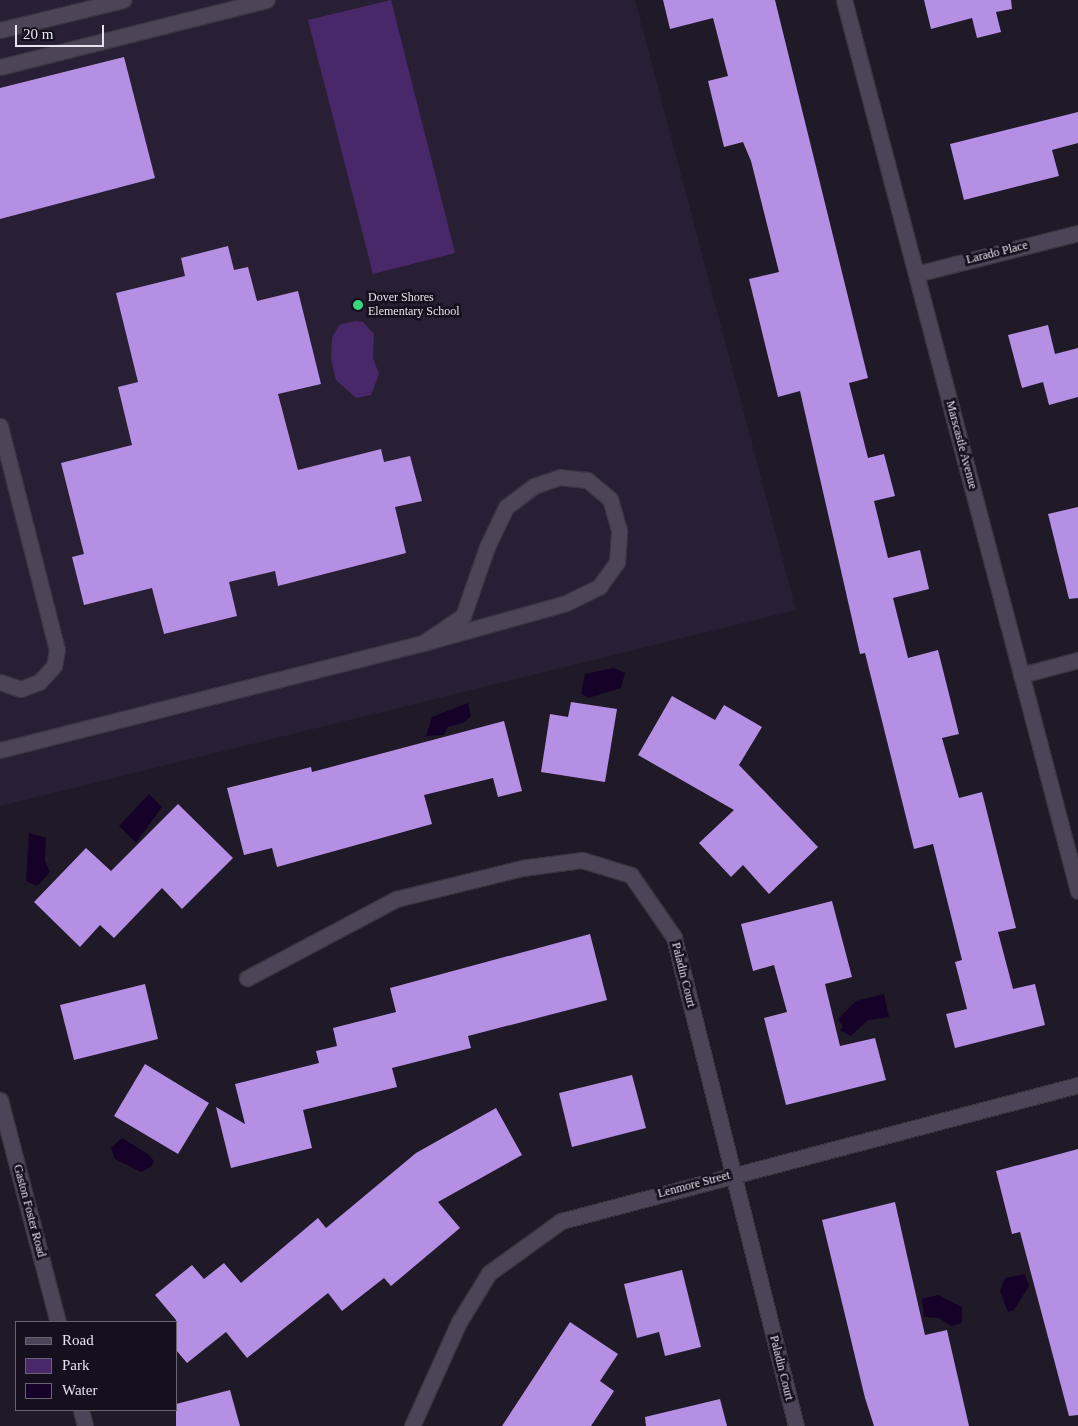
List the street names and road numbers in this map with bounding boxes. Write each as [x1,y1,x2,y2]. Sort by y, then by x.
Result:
street label: Larado Place [965,238,1029,268]
street label: Marscastle Avenue [942,399,980,491]
street label: Paladin Court [668,941,698,1009]
street label: Gaston Foster Road [10,1163,48,1259]
street label: Lenmore Street [656,1168,732,1202]
street label: Paladin Court [766,1334,796,1402]

